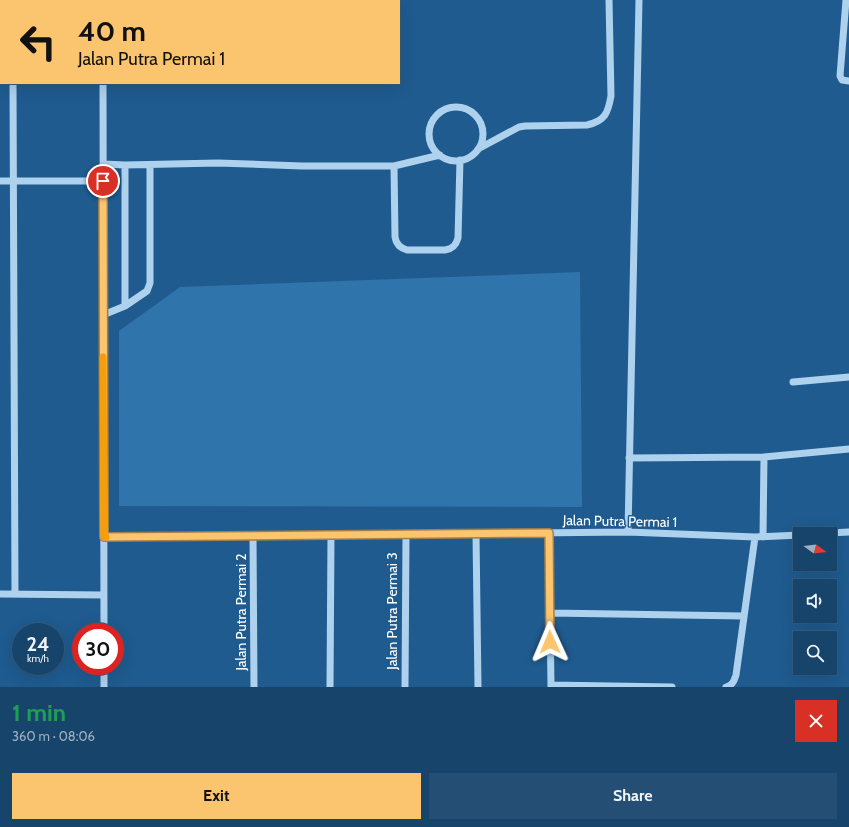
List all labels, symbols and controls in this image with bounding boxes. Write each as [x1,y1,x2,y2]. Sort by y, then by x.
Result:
text: 40 m [78,14,146,48]
icon: left [12,16,64,68]
text: Jalan Putra Permai 1 [78,48,225,70]
pin [86,164,120,198]
icon: arrive [92,170,114,192]
street label: Jalan Putra Permai 1 [562,511,677,531]
north arrow [793,527,837,571]
map controls [793,527,837,675]
street label: Jalan Putra Permai 3 [383,552,401,671]
street label: Jalan Putra Permai 2 [232,553,250,672]
button: sound [793,579,837,623]
position arrow [529,621,571,663]
speed limit sign: 30 [72,623,124,675]
button: search [793,631,837,675]
text: 24 [27,632,50,656]
text: km/h [27,652,49,665]
text: 1 min [12,698,66,727]
button: close [795,700,837,742]
text: 360 m · 08:06 [12,728,95,744]
button: Exit [12,773,421,819]
button: Share [429,773,837,819]

